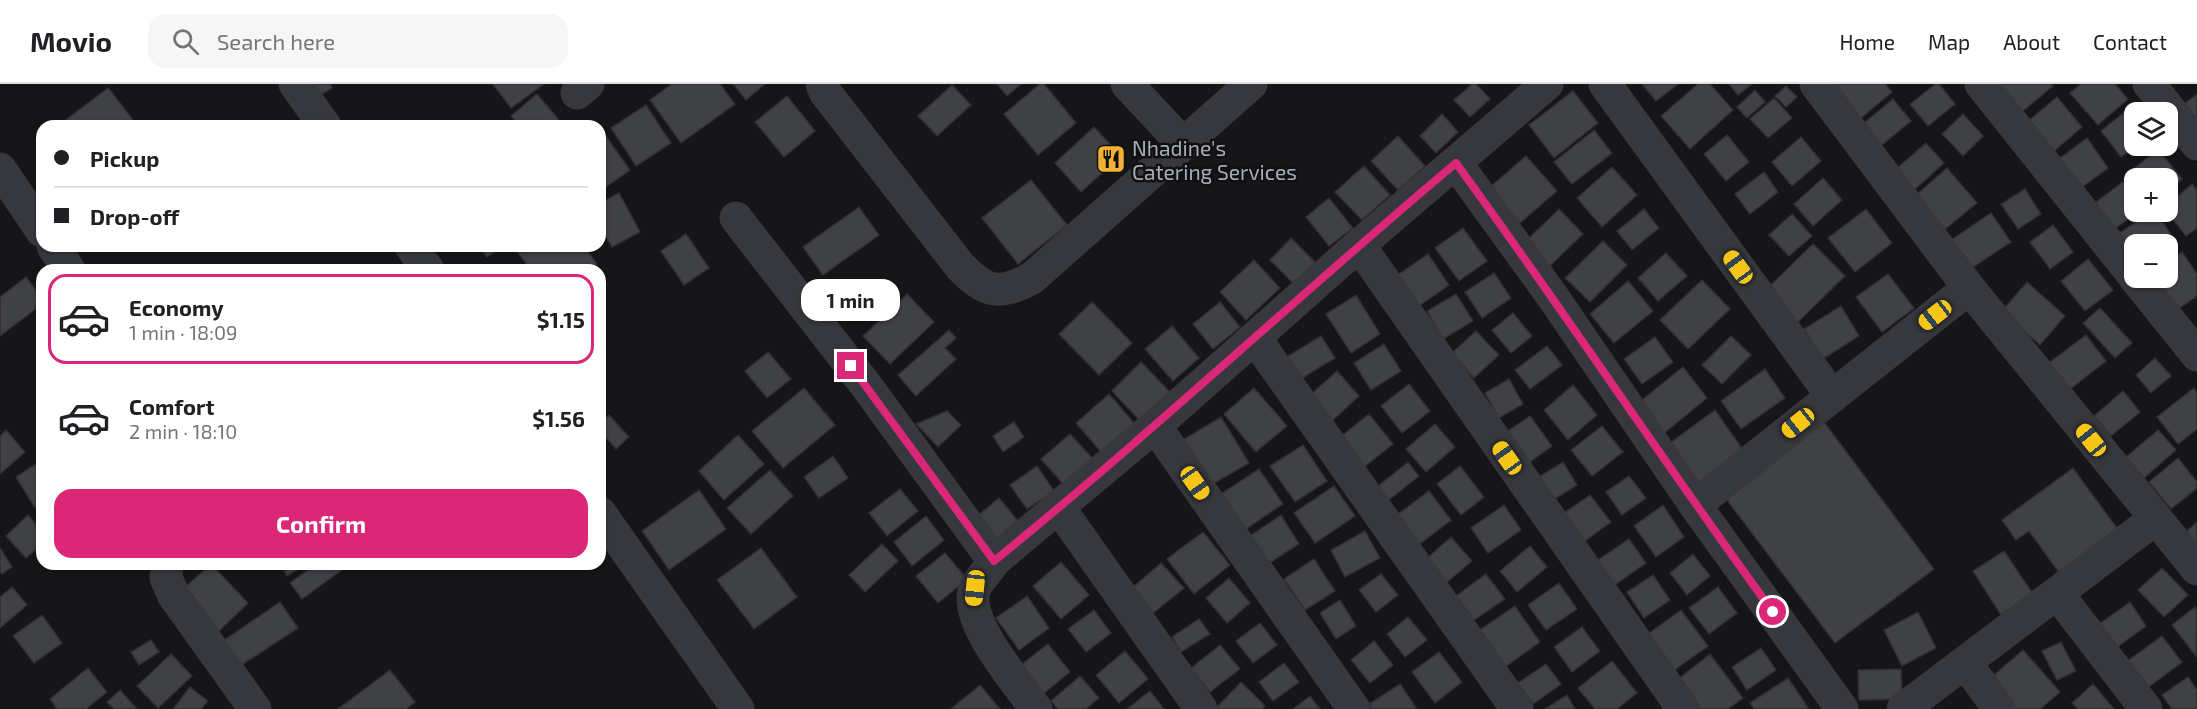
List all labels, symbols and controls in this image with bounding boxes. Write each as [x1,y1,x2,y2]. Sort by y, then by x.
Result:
search box [148,14,568,68]
text: Movio [30,24,112,58]
icon: search [169,25,202,58]
text: Search here [217,28,335,54]
text: Home [1839,29,1895,54]
text: Map [1928,29,1970,54]
text: About [2003,29,2060,54]
text: Contact [2093,29,2167,54]
map controls [2124,102,2178,288]
button: layers [2124,102,2178,156]
place label: Nhadine's Catering Services [1132,135,1297,184]
restaurant icon: Nhadine's Catering Services [1095,143,1127,175]
text: Pickup [90,145,159,171]
button: + [2124,168,2178,222]
text: Drop-off [90,203,179,229]
button: − [2124,234,2178,288]
car [1720,247,1756,287]
callout: 1 min [802,279,900,321]
text: 1 min [826,288,875,312]
icon: car [57,292,111,346]
text: Economy [129,294,224,320]
car [1915,297,1955,333]
text: $1.15 [537,306,585,332]
text: 1 min · 18:09 [129,320,237,344]
route end [837,352,864,379]
icon: car [57,391,111,445]
text: Comfort [129,393,214,419]
text: $1.56 [532,405,585,431]
car [1778,405,1818,441]
text: 2 min · 18:10 [129,419,237,443]
car [2073,420,2109,460]
car [1489,438,1525,478]
car [1177,463,1213,503]
button: Confirm [54,489,588,558]
car [964,569,986,607]
route start [1759,598,1786,625]

